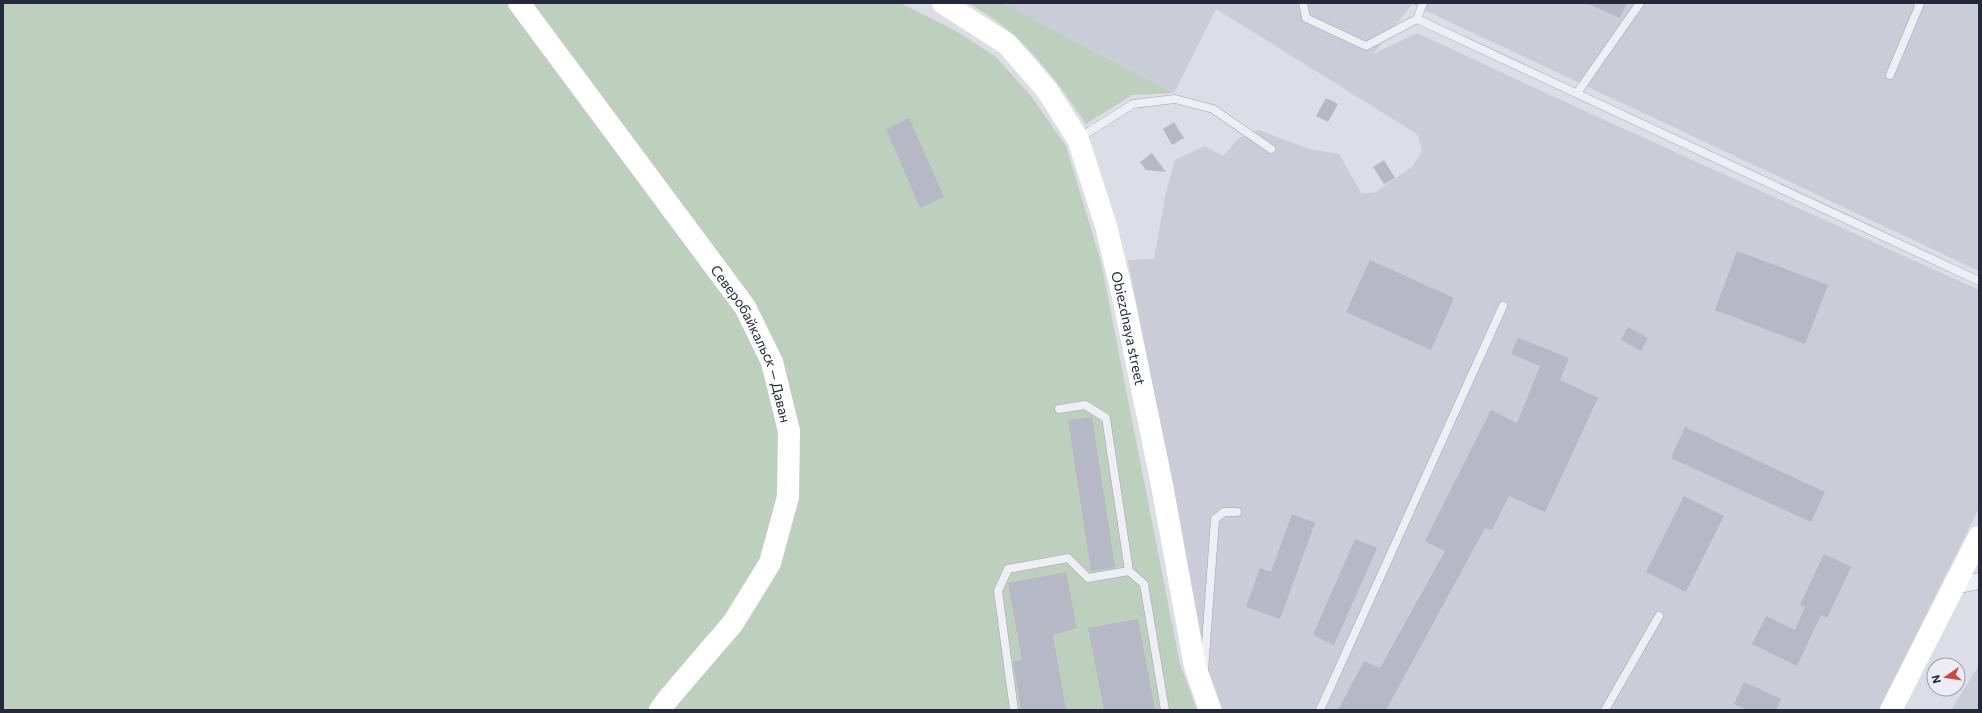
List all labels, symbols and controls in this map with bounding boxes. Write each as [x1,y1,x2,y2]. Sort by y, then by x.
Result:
street label: Северобайкальск — Даван [708,261,795,424]
street label: Obiezdnaya street [1109,269,1150,387]
north arrow [1926,657,1966,697]
text: N [1929,674,1943,685]

